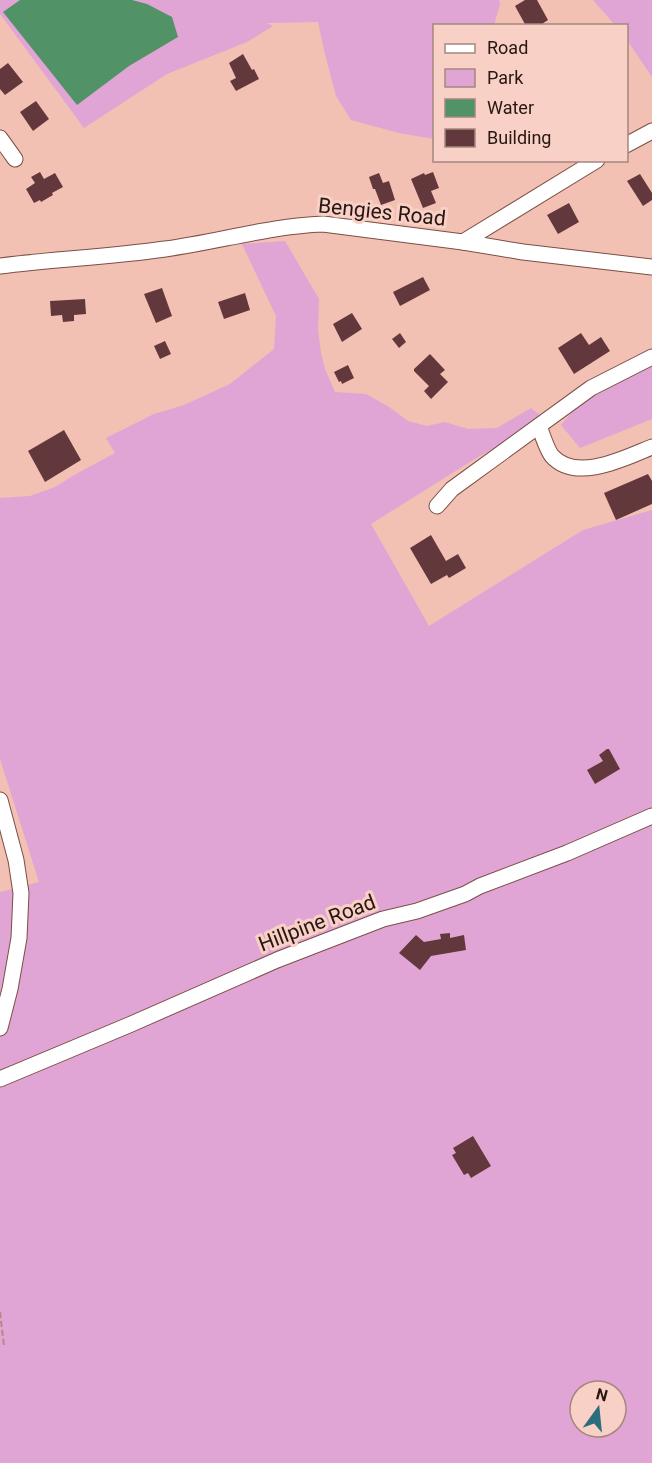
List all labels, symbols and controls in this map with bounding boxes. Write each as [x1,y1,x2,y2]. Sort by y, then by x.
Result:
legend [433,24,628,162]
text: Road [487,37,528,58]
text: Park [487,67,524,88]
text: Water [487,97,534,118]
text: Building [487,127,551,148]
street label: Bengies Road [317,193,447,231]
street label: Hillpine Road [255,890,379,956]
north arrow [568,1379,628,1439]
text: N [594,1384,610,1406]

